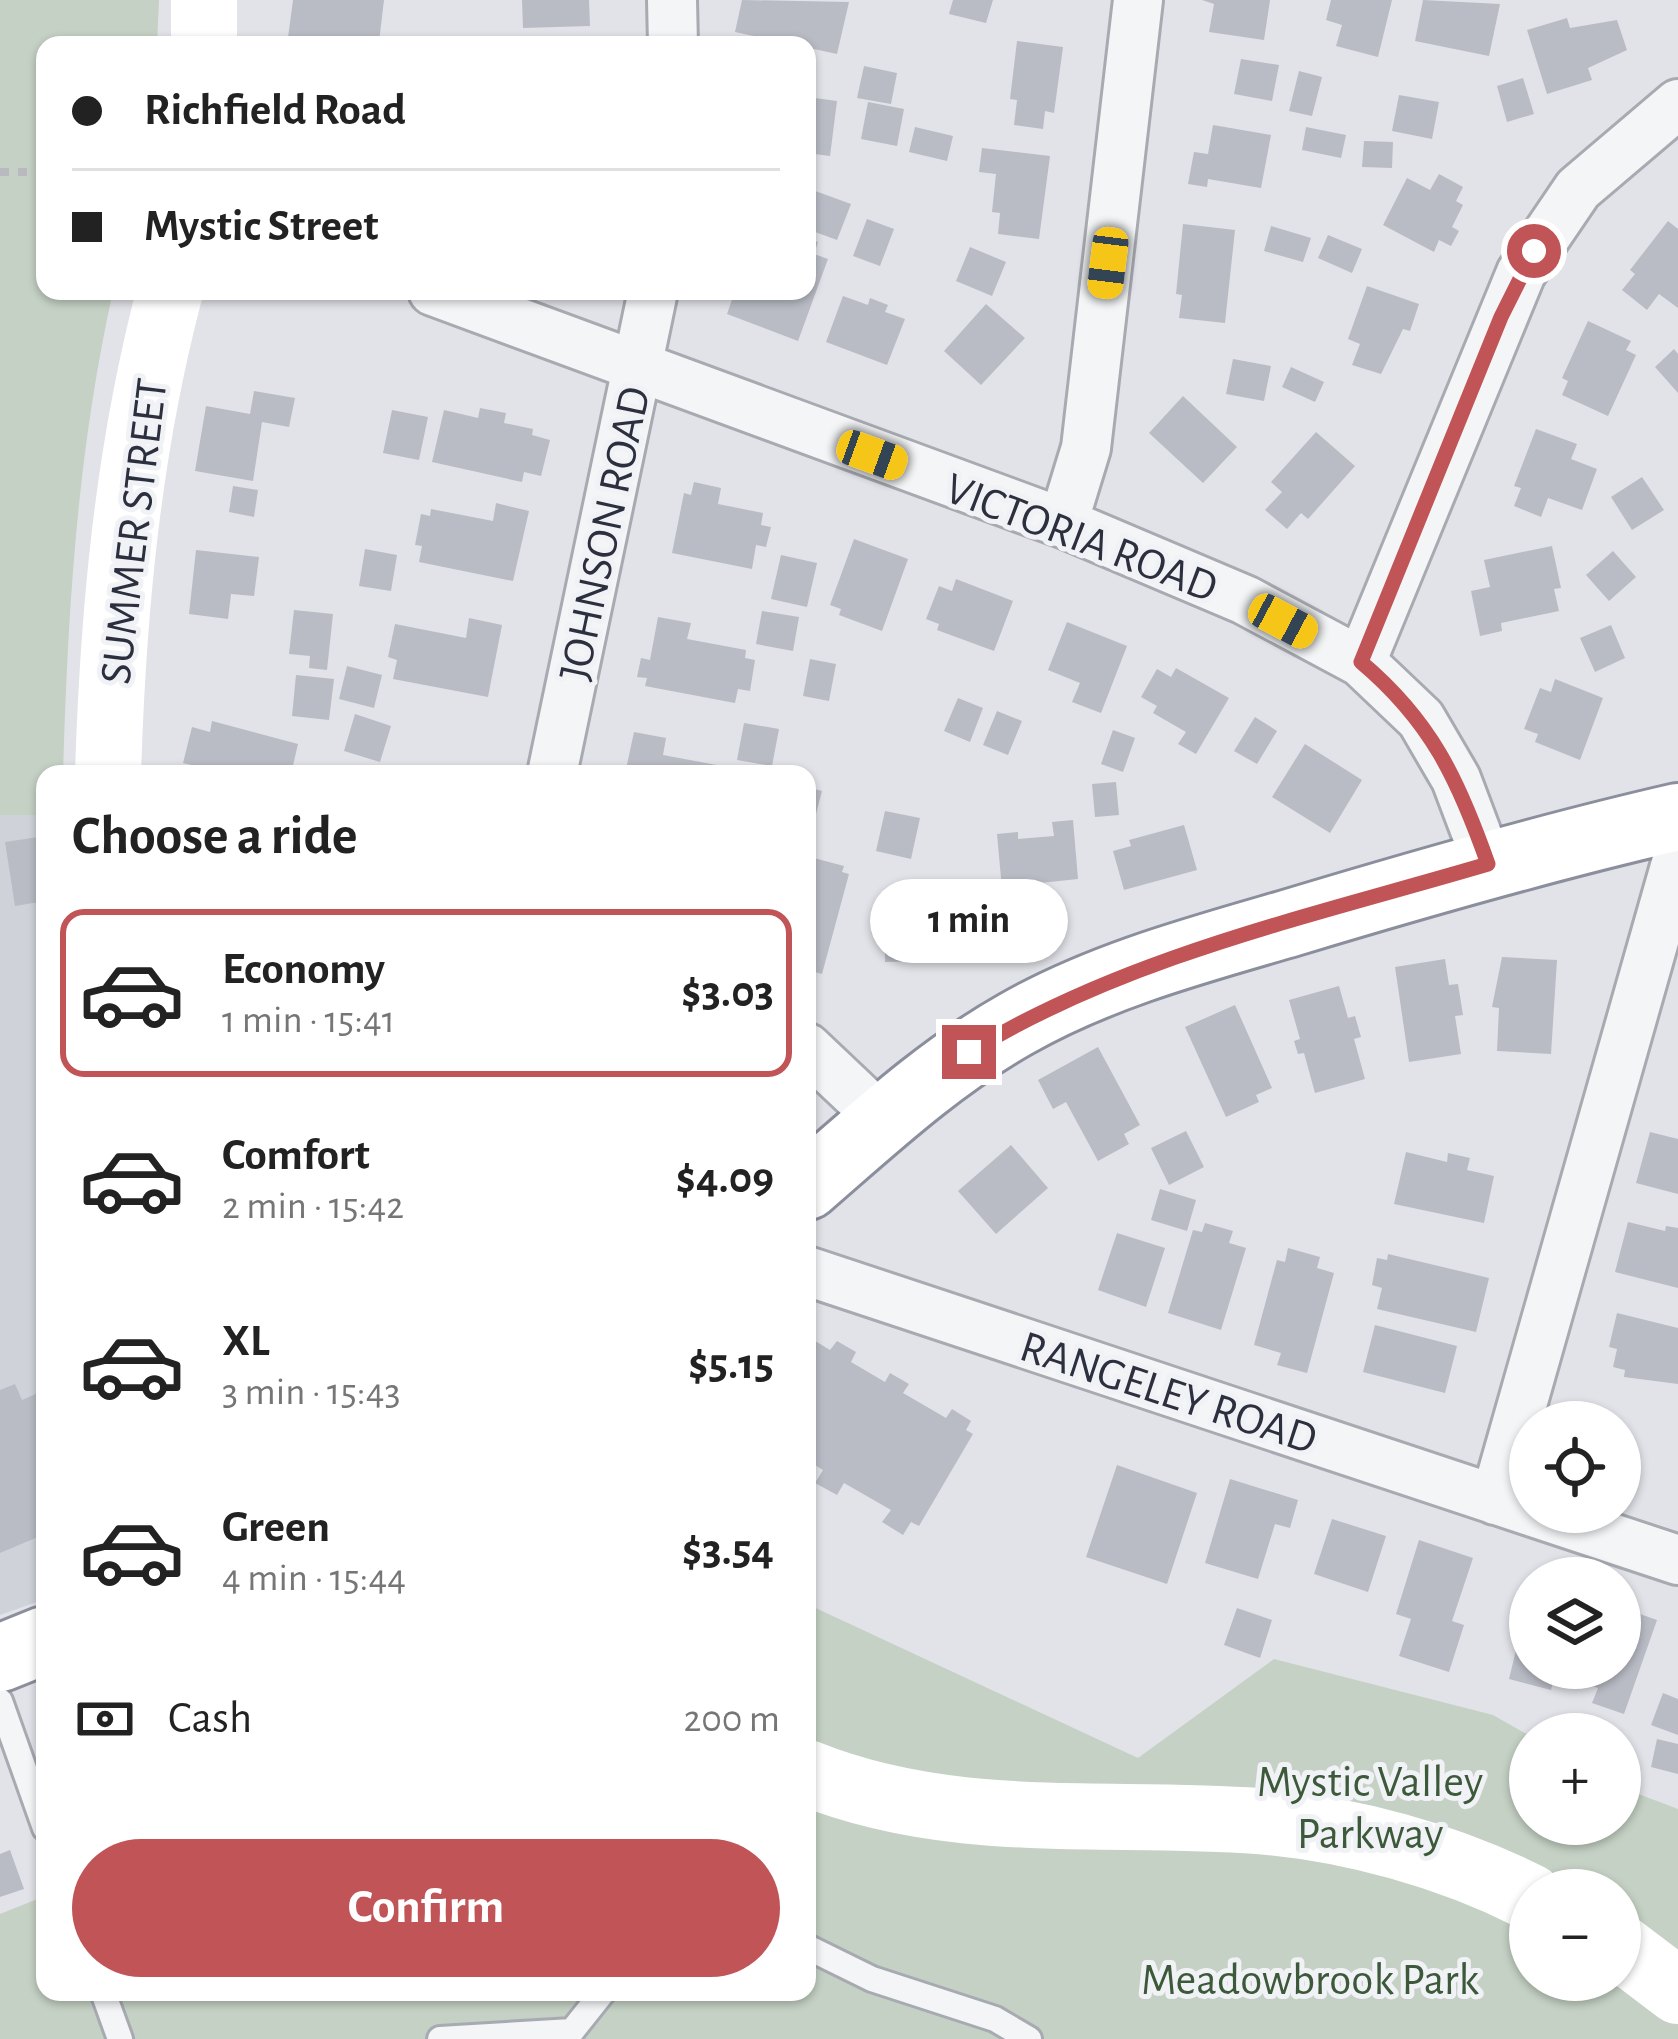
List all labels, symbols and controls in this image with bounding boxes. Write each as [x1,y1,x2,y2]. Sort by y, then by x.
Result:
text: Richfield Road [144,88,406,133]
text: Mystic Street [144,204,379,249]
route start [1507,224,1561,278]
car [1086,225,1130,301]
street label: SUMMER STREET [93,376,176,687]
street label: JOHNSON ROAD [552,383,659,684]
car [832,426,912,484]
street label: VICTORIA ROAD [939,466,1223,611]
car [1243,588,1323,654]
text: Choose a ride [72,810,358,864]
callout: 1 min [870,878,1068,962]
text: 1 min [928,901,1010,940]
icon: car [78,939,186,1047]
text: Economy [222,947,385,992]
text: $3.03 [681,970,774,1015]
text: 1 min · 15:41 [222,1001,395,1040]
route end [942,1025,996,1079]
icon: car [78,1125,186,1233]
text: Comfort [222,1133,370,1178]
text: $4.09 [676,1156,774,1201]
text: 2 min · 15:42 [222,1187,404,1226]
icon: car [78,1311,186,1419]
text: XL [222,1319,270,1364]
street label: RANGELEY ROAD [1014,1324,1322,1462]
text: $5.15 [688,1342,774,1387]
text: 3 min · 15:43 [222,1373,401,1412]
map controls [1509,1401,1641,2001]
button: locate [1509,1401,1641,1533]
icon: car [78,1497,186,1605]
text: Green [222,1505,330,1550]
text: $3.54 [682,1528,774,1573]
button: layers [1509,1557,1641,1689]
text: 4 min · 15:44 [222,1559,406,1598]
icon: cash [72,1686,138,1752]
text: Cash [168,1696,252,1741]
text: 200 m [683,1700,780,1739]
button: + [1509,1713,1641,1845]
park label: Mystic Valley Parkway [1257,1760,1483,1857]
button: Confirm [72,1839,780,1977]
button: − [1509,1869,1641,2001]
park label: Meadowbrook Park [1141,1958,1480,2003]

